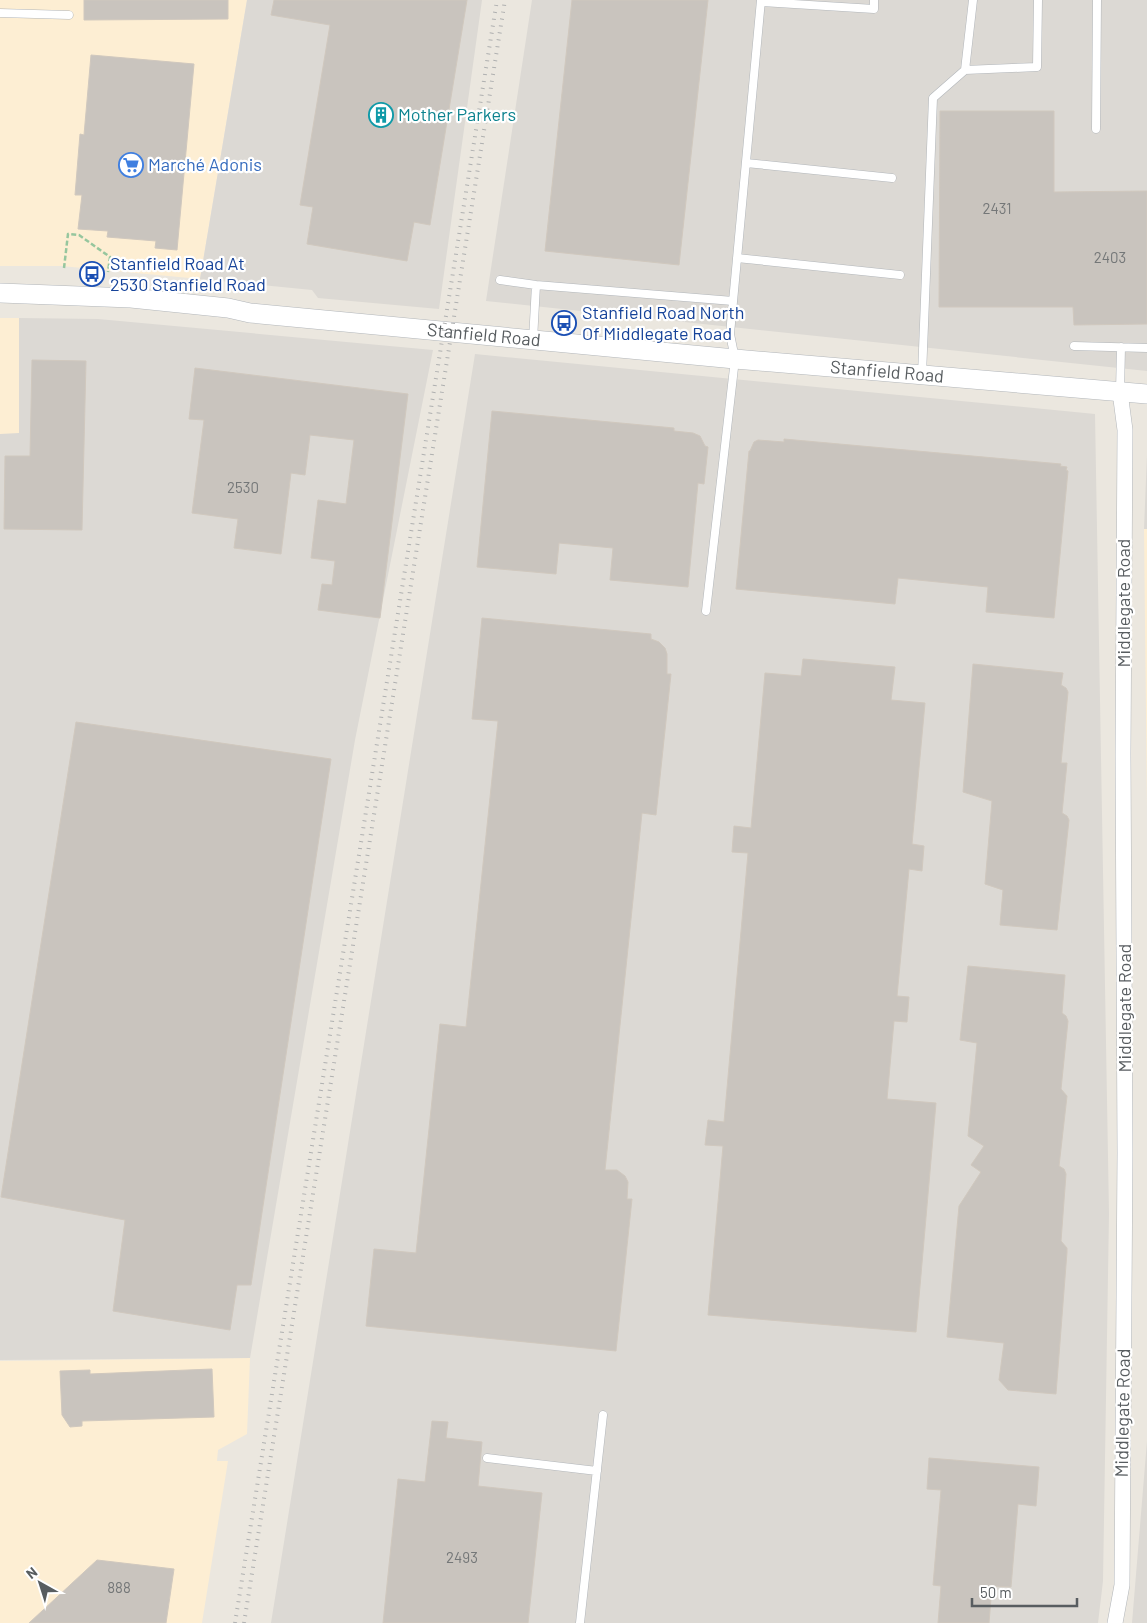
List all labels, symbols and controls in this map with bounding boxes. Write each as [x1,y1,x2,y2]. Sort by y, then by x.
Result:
building icon: Mother Parkers [368,102,394,128]
place label: Mother Parkers [398,103,516,125]
supermarket icon: Marché Adonis [118,152,144,178]
place label: Marché Adonis [148,153,262,175]
house number: 2431 [982,199,1012,217]
house number: 2403 [1094,248,1126,266]
place label: Stanfield Road At 2530 Stanfield Road [110,252,266,295]
bus stop icon: Stanfield Road At 2530 Stanfield Road [79,261,105,287]
place label: Stanfield Road North Of Middlegate Road [582,301,745,344]
bus stop icon: Stanfield Road North Of Middlegate Road [551,310,577,336]
street label: Stanfield Road [426,318,542,351]
street label: Stanfield Road [829,355,945,387]
house number: 2530 [227,478,259,496]
street label: Middlegate Road [1112,539,1134,667]
street label: Middlegate Road [1113,944,1135,1072]
street label: Middlegate Road [1110,1348,1134,1478]
house number: 2493 [446,1548,478,1566]
north arrow [15,1558,65,1608]
text: N [23,1563,40,1582]
scale bar [972,1576,1077,1608]
house number: 888 [107,1578,131,1596]
text: 50 m [980,1583,1012,1601]

